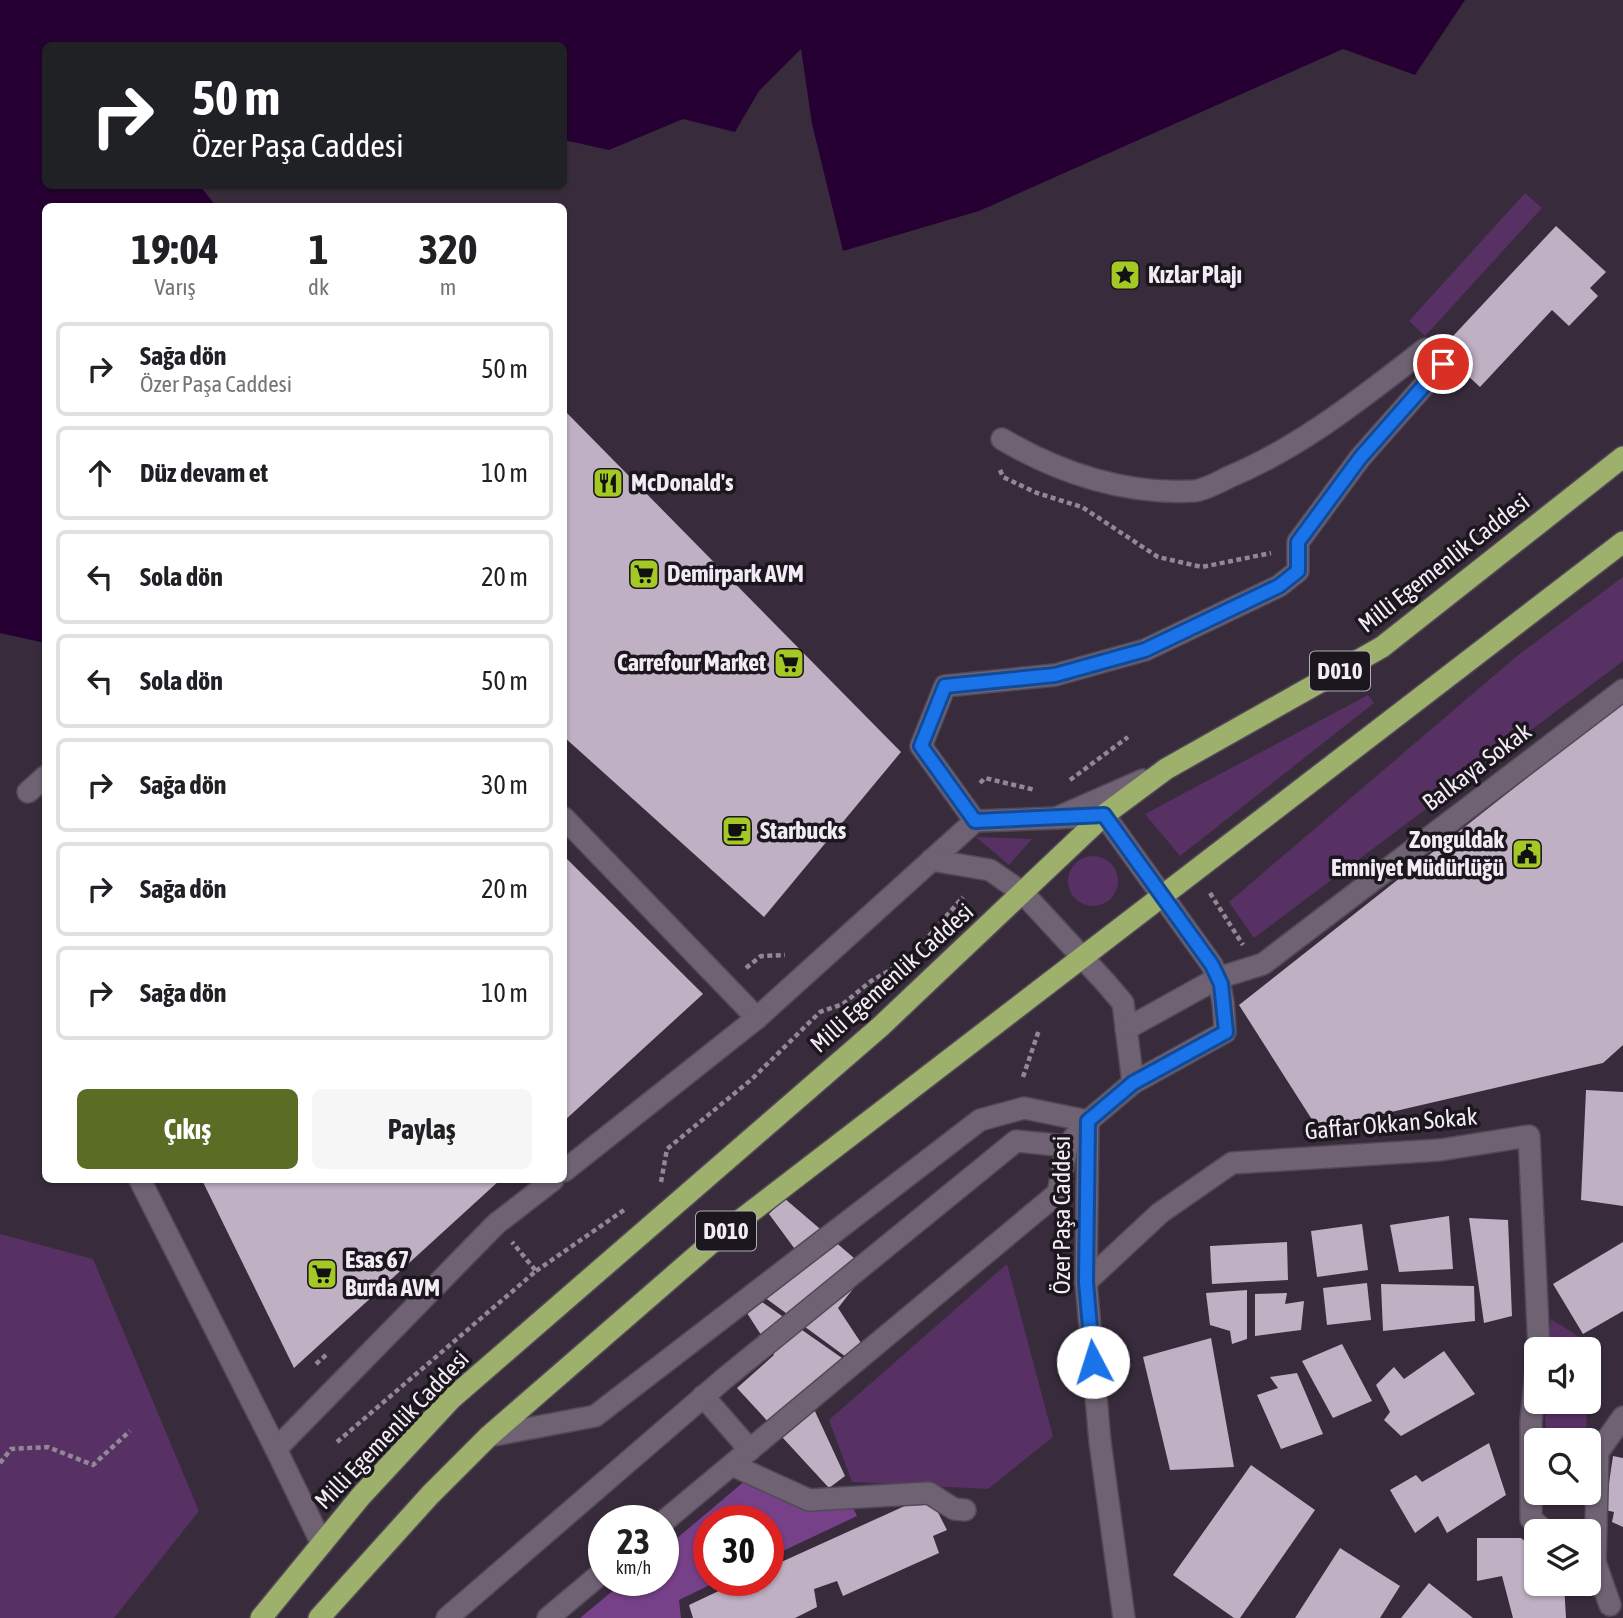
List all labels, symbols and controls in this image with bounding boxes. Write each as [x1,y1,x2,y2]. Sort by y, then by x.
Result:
text: 50 m [192,69,280,125]
icon: right [77,70,168,161]
text: Özer Paşa Caddesi [192,127,404,164]
text: 19:04 [131,225,219,273]
text: 1 [309,225,328,273]
text: 320 [418,225,478,273]
place icon: Kızlar Plajı [1108,258,1142,292]
place label: Kızlar Plajı [1148,261,1242,288]
text: Varış [154,274,196,300]
text: dk [308,274,329,300]
text: m [440,274,456,300]
pin [1413,334,1473,394]
text: Sağa dön [140,341,226,371]
icon: arrive [1424,345,1462,383]
icon: right [81,350,119,388]
text: 50 m [481,354,528,384]
text: Özer Paşa Caddesi [140,371,292,397]
icon: ahead [81,454,119,492]
text: Düz devam et [140,458,268,488]
text: 10 m [481,458,528,488]
restaurant icon: McDonald's [591,466,625,500]
place label: McDonald's [631,469,734,496]
street label: Milli Egemenlik Caddesi [1353,488,1534,638]
supermarket icon: Demirpark AVM [627,557,661,591]
icon: left [81,558,119,596]
place label: Demirpark AVM [667,560,804,587]
text: Sola dön [140,562,223,592]
text: 20 m [481,562,528,592]
supermarket icon: Carrefour Market [772,646,806,680]
place label: Carrefour Market [617,649,766,676]
road number: D010 [1310,652,1370,691]
icon: left [81,662,119,700]
text: Sola dön [140,666,223,696]
text: 50 m [481,666,528,696]
street label: Balkaya Sokak [1417,717,1536,816]
icon: right [81,766,119,804]
text: Sağa dön [140,770,226,800]
text: 30 m [481,770,528,800]
cafe icon: Starbucks [720,814,754,848]
place label: Starbucks [760,817,847,844]
place label: Zonguldak Emniyet Müdürlüğü [1331,826,1504,881]
public building icon: Zonguldak Emniyet Müdürlüğü [1510,837,1544,871]
icon: right [81,870,119,908]
text: Sağa dön [140,874,226,904]
text: 20 m [481,874,528,904]
street label: Milli Egemenlik Caddesi [805,898,978,1058]
icon: right [81,974,119,1012]
text: Sağa dön [140,978,226,1008]
text: 10 m [481,978,528,1008]
button: Çıkış [77,1089,298,1169]
button: Paylaş [312,1089,532,1169]
street label: Gaffar Okkan Sokak [1303,1102,1479,1145]
street label: Özer Paşa Caddesi [1048,1136,1075,1294]
road number: D010 [696,1212,756,1250]
place label: Esas 67 Burda AVM [345,1246,440,1301]
supermarket icon: Esas 67 Burda AVM [305,1257,339,1291]
position arrow [1056,1325,1130,1399]
map controls [1524,1337,1601,1596]
button: sound [1524,1337,1601,1414]
street label: Milli Egemenlik Caddesi [309,1345,474,1514]
button: search [1524,1428,1601,1505]
speed limit sign: 30 [693,1505,784,1596]
button: layers [1524,1519,1601,1596]
text: 23 [617,1521,650,1561]
text: km/h [616,1557,651,1578]

